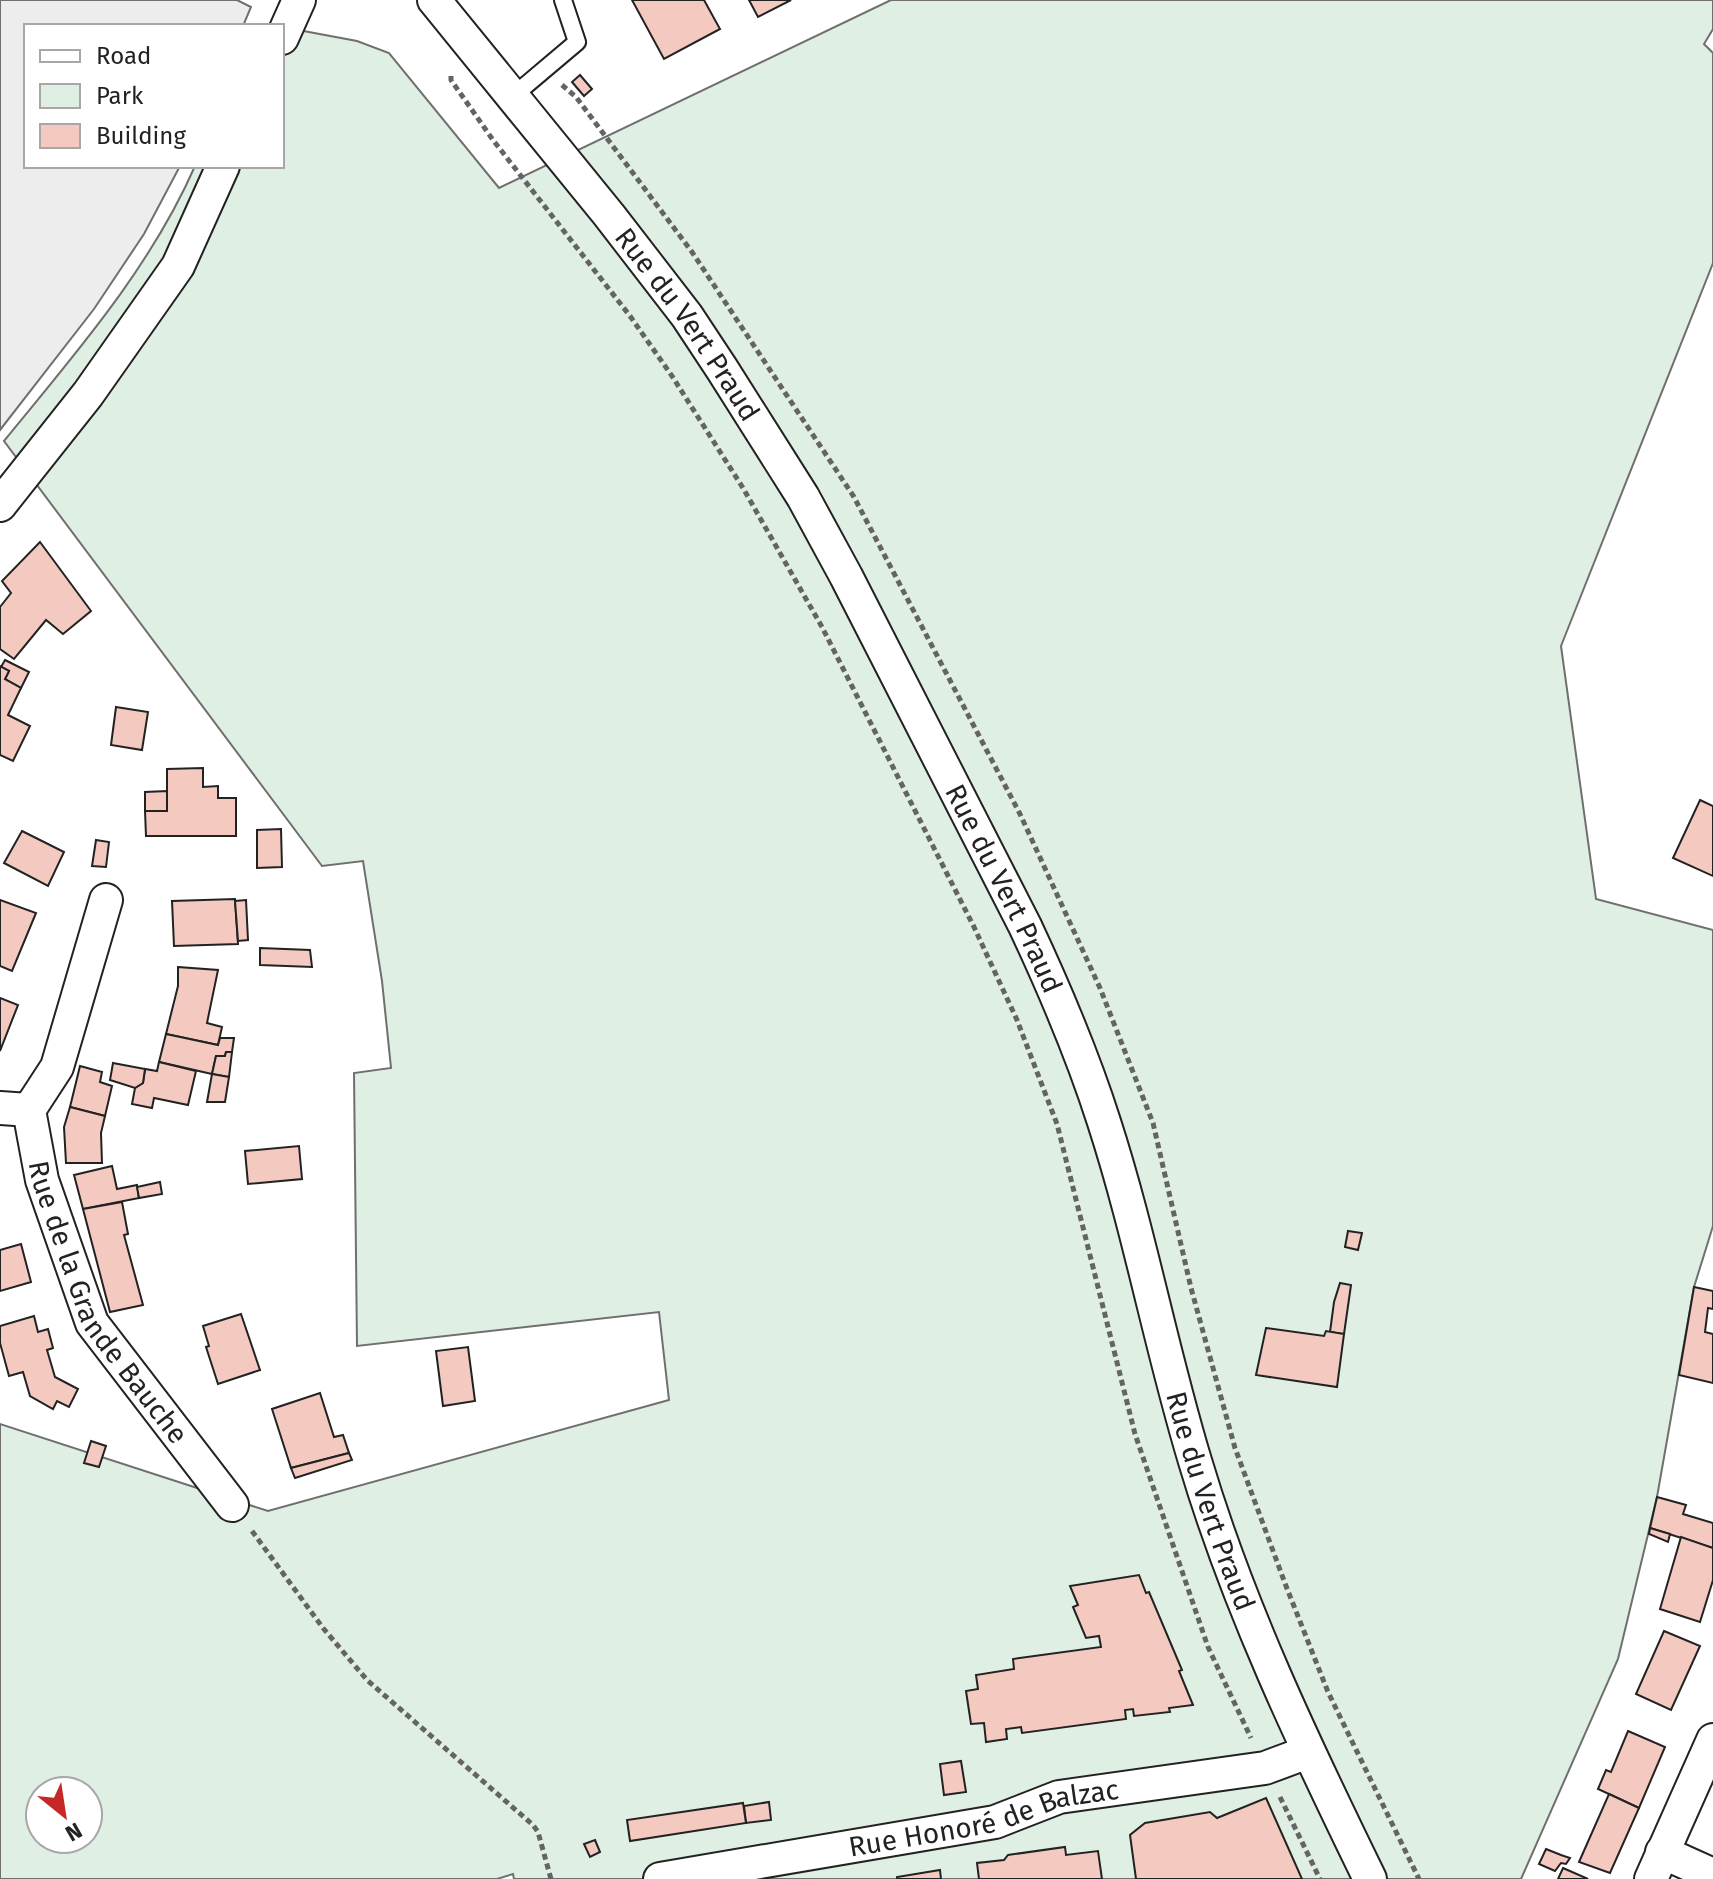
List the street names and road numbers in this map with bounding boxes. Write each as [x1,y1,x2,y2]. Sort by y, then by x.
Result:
street label: Rue du Vert Praud [608,221,767,427]
street label: Rue du Vert Praud [938,779,1069,998]
street label: Rue de la Grande Bauche [22,1158,195,1450]
street label: Rue du Vert Praud [1159,1388,1262,1615]
street label: Rue Honoré de Balzac [846,1773,1121,1864]

